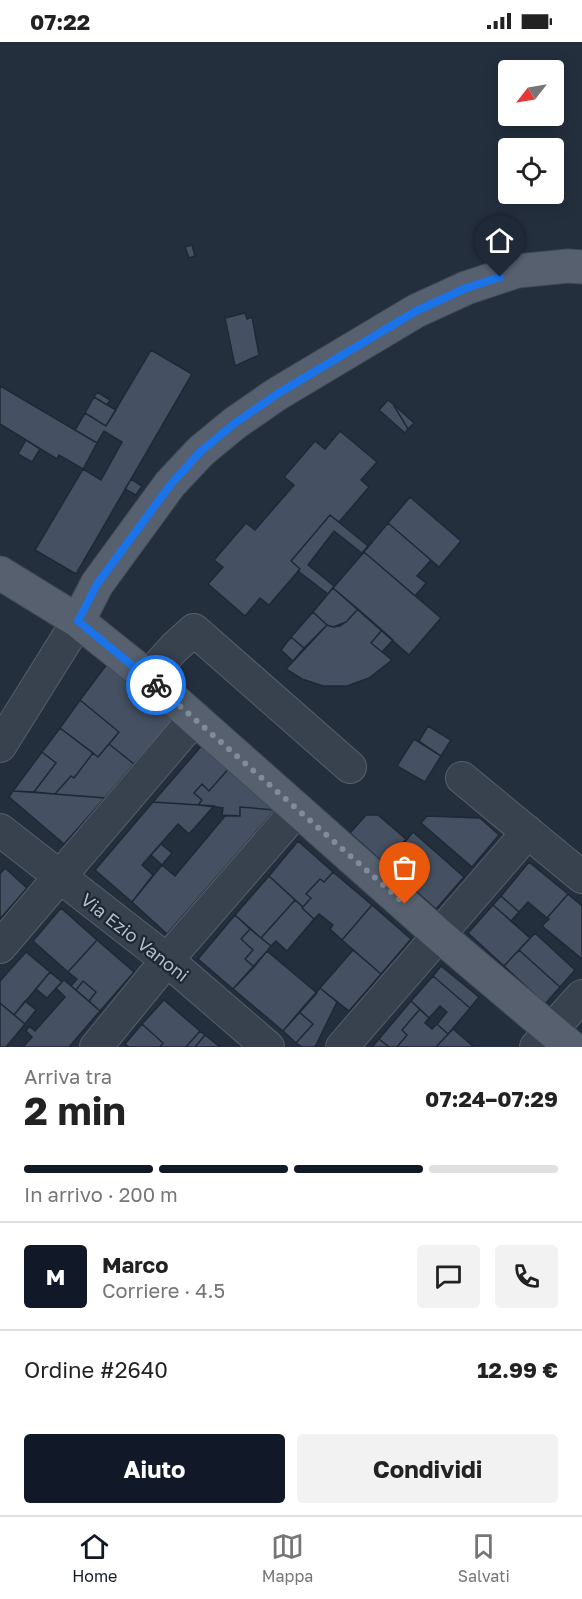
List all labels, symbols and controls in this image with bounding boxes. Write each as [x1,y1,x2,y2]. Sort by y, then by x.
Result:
text: 07:22 [30,8,90,35]
north arrow [498,60,564,126]
map controls [498,60,564,204]
button: locate [498,138,564,204]
pin [474,215,525,277]
icon: home [483,224,516,257]
courier [126,655,186,715]
icon: bike [140,669,173,702]
pin [379,842,430,904]
icon: bag [388,851,421,884]
street label: Via Ezio Vanoni [77,888,193,986]
text: Arriva tra [24,1064,112,1088]
text: 07:24–07:29 [425,1085,558,1112]
text: 2 min [24,1087,126,1134]
text: In arrivo · 200 m [24,1182,178,1206]
button: chat [417,1245,480,1308]
button: phone [495,1245,558,1308]
text: Marco [102,1251,168,1278]
text: M [46,1263,65,1290]
text: Corriere · 4.5 [102,1278,225,1302]
text: Ordine #2640 [24,1356,168,1383]
text: 12.99 € [477,1356,558,1383]
button: Aiuto [24,1434,285,1503]
button: Condividi [297,1434,558,1503]
tab: Home [72,1530,117,1586]
tab: Mappa [262,1530,313,1586]
tab: Salvati [458,1530,510,1586]

